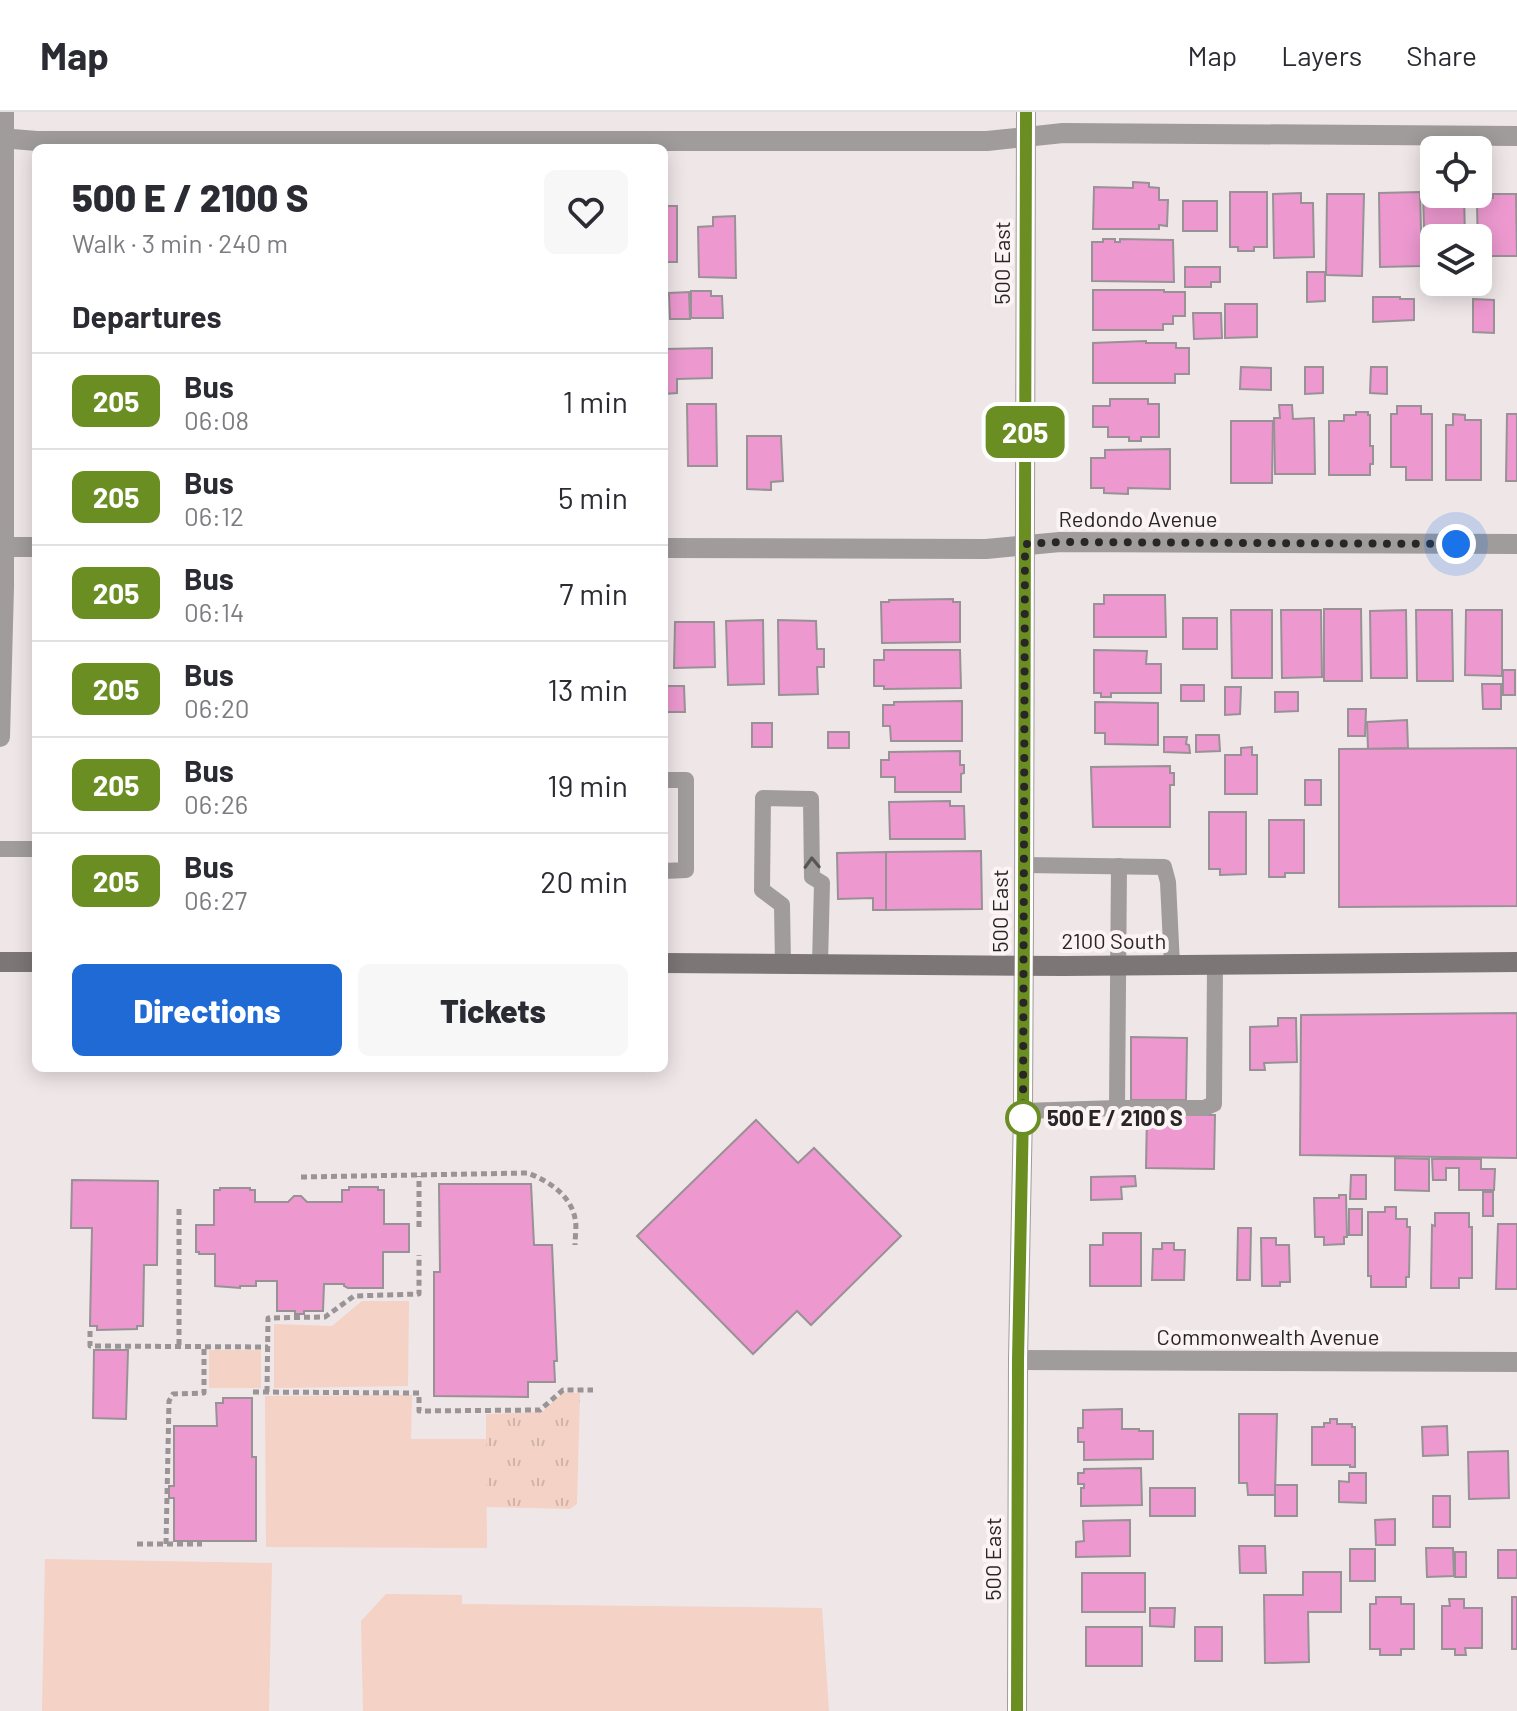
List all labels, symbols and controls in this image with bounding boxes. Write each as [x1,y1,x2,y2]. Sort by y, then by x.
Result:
text: Map [40,32,109,78]
text: Map [1187,38,1237,72]
text: Layers [1281,38,1362,72]
text: Share [1406,38,1477,72]
map controls [1420,136,1492,296]
button: locate [1420,136,1492,208]
button: heart [544,170,628,254]
text: 500 E / 2100 S [72,174,309,220]
street label: 500 East [988,221,1014,305]
button: layers [1420,224,1492,296]
text: Walk · 3 min · 240 m [72,227,288,258]
text: Departures [72,298,222,334]
text: Bus [184,368,234,404]
text: 1 min [563,383,628,419]
text: 205 [93,384,139,418]
text: 06:08 [184,404,249,435]
line badge: 205 [979,406,1071,458]
text: 205 [1002,415,1048,449]
text: Bus [184,464,234,500]
text: 5 min [558,479,628,515]
text: 205 [93,480,139,514]
text: 06:12 [184,500,244,531]
street label: Redondo Avenue [1058,505,1218,531]
your location [1436,524,1476,564]
text: Bus [184,560,234,596]
text: 7 min [559,575,628,611]
text: 205 [93,576,139,610]
text: 06:14 [184,596,244,627]
text: Bus [184,656,234,692]
text: 13 min [547,671,628,707]
text: 205 [93,672,139,706]
text: 06:20 [184,692,250,723]
text: Bus [184,752,234,788]
text: 19 min [547,767,628,803]
text: 205 [93,768,139,802]
text: 06:26 [184,788,248,819]
text: Bus [184,848,234,884]
one-way arrow [803,856,821,869]
text: 20 min [540,863,628,899]
text: 205 [93,864,139,898]
street label: 500 East [986,869,1012,953]
text: 06:27 [184,884,247,915]
street label: 2100 South [1062,927,1166,953]
button: Directions [72,964,342,1056]
button: Tickets [358,964,628,1056]
marker: 500 E / 2100 S [1006,1101,1040,1135]
place label: 500 E / 2100 S [1047,1104,1183,1130]
street label: Commonwealth Avenue [1157,1323,1379,1349]
street label: 500 East [979,1517,1005,1601]

